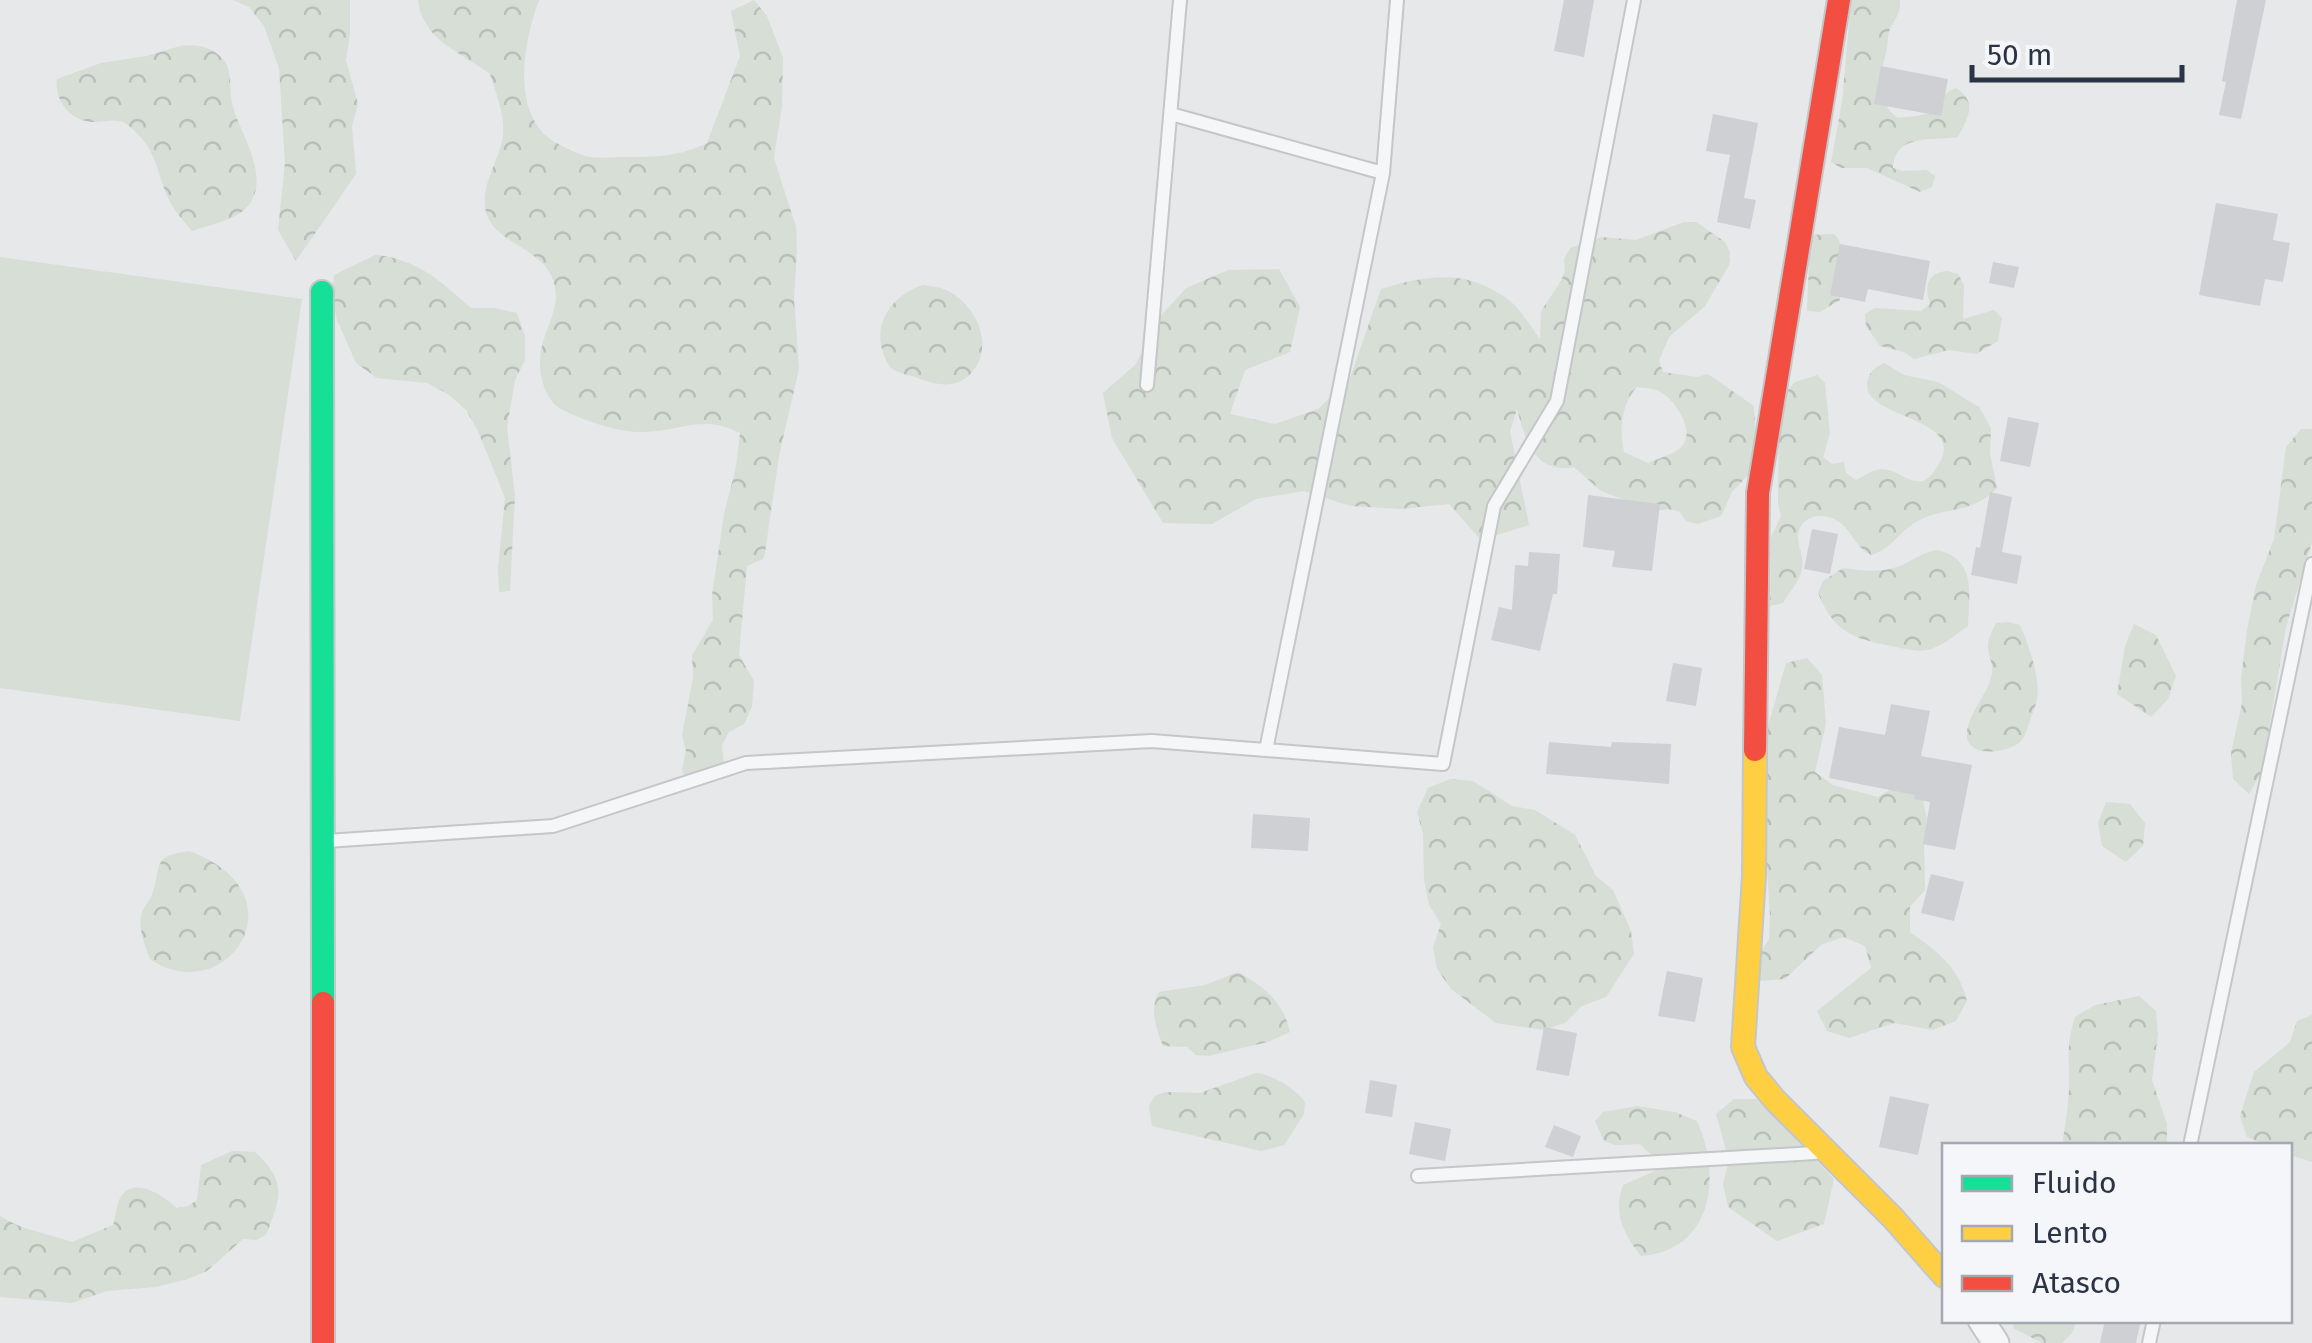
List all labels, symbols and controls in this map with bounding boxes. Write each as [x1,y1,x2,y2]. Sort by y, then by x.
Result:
scale bar [1972,20,2182,82]
text: 50 m [1987,37,2052,73]
legend [1942,1143,2292,1323]
text: Fluido [2032,1165,2117,1201]
text: Lento [2032,1215,2108,1251]
text: Atasco [2032,1265,2121,1301]

